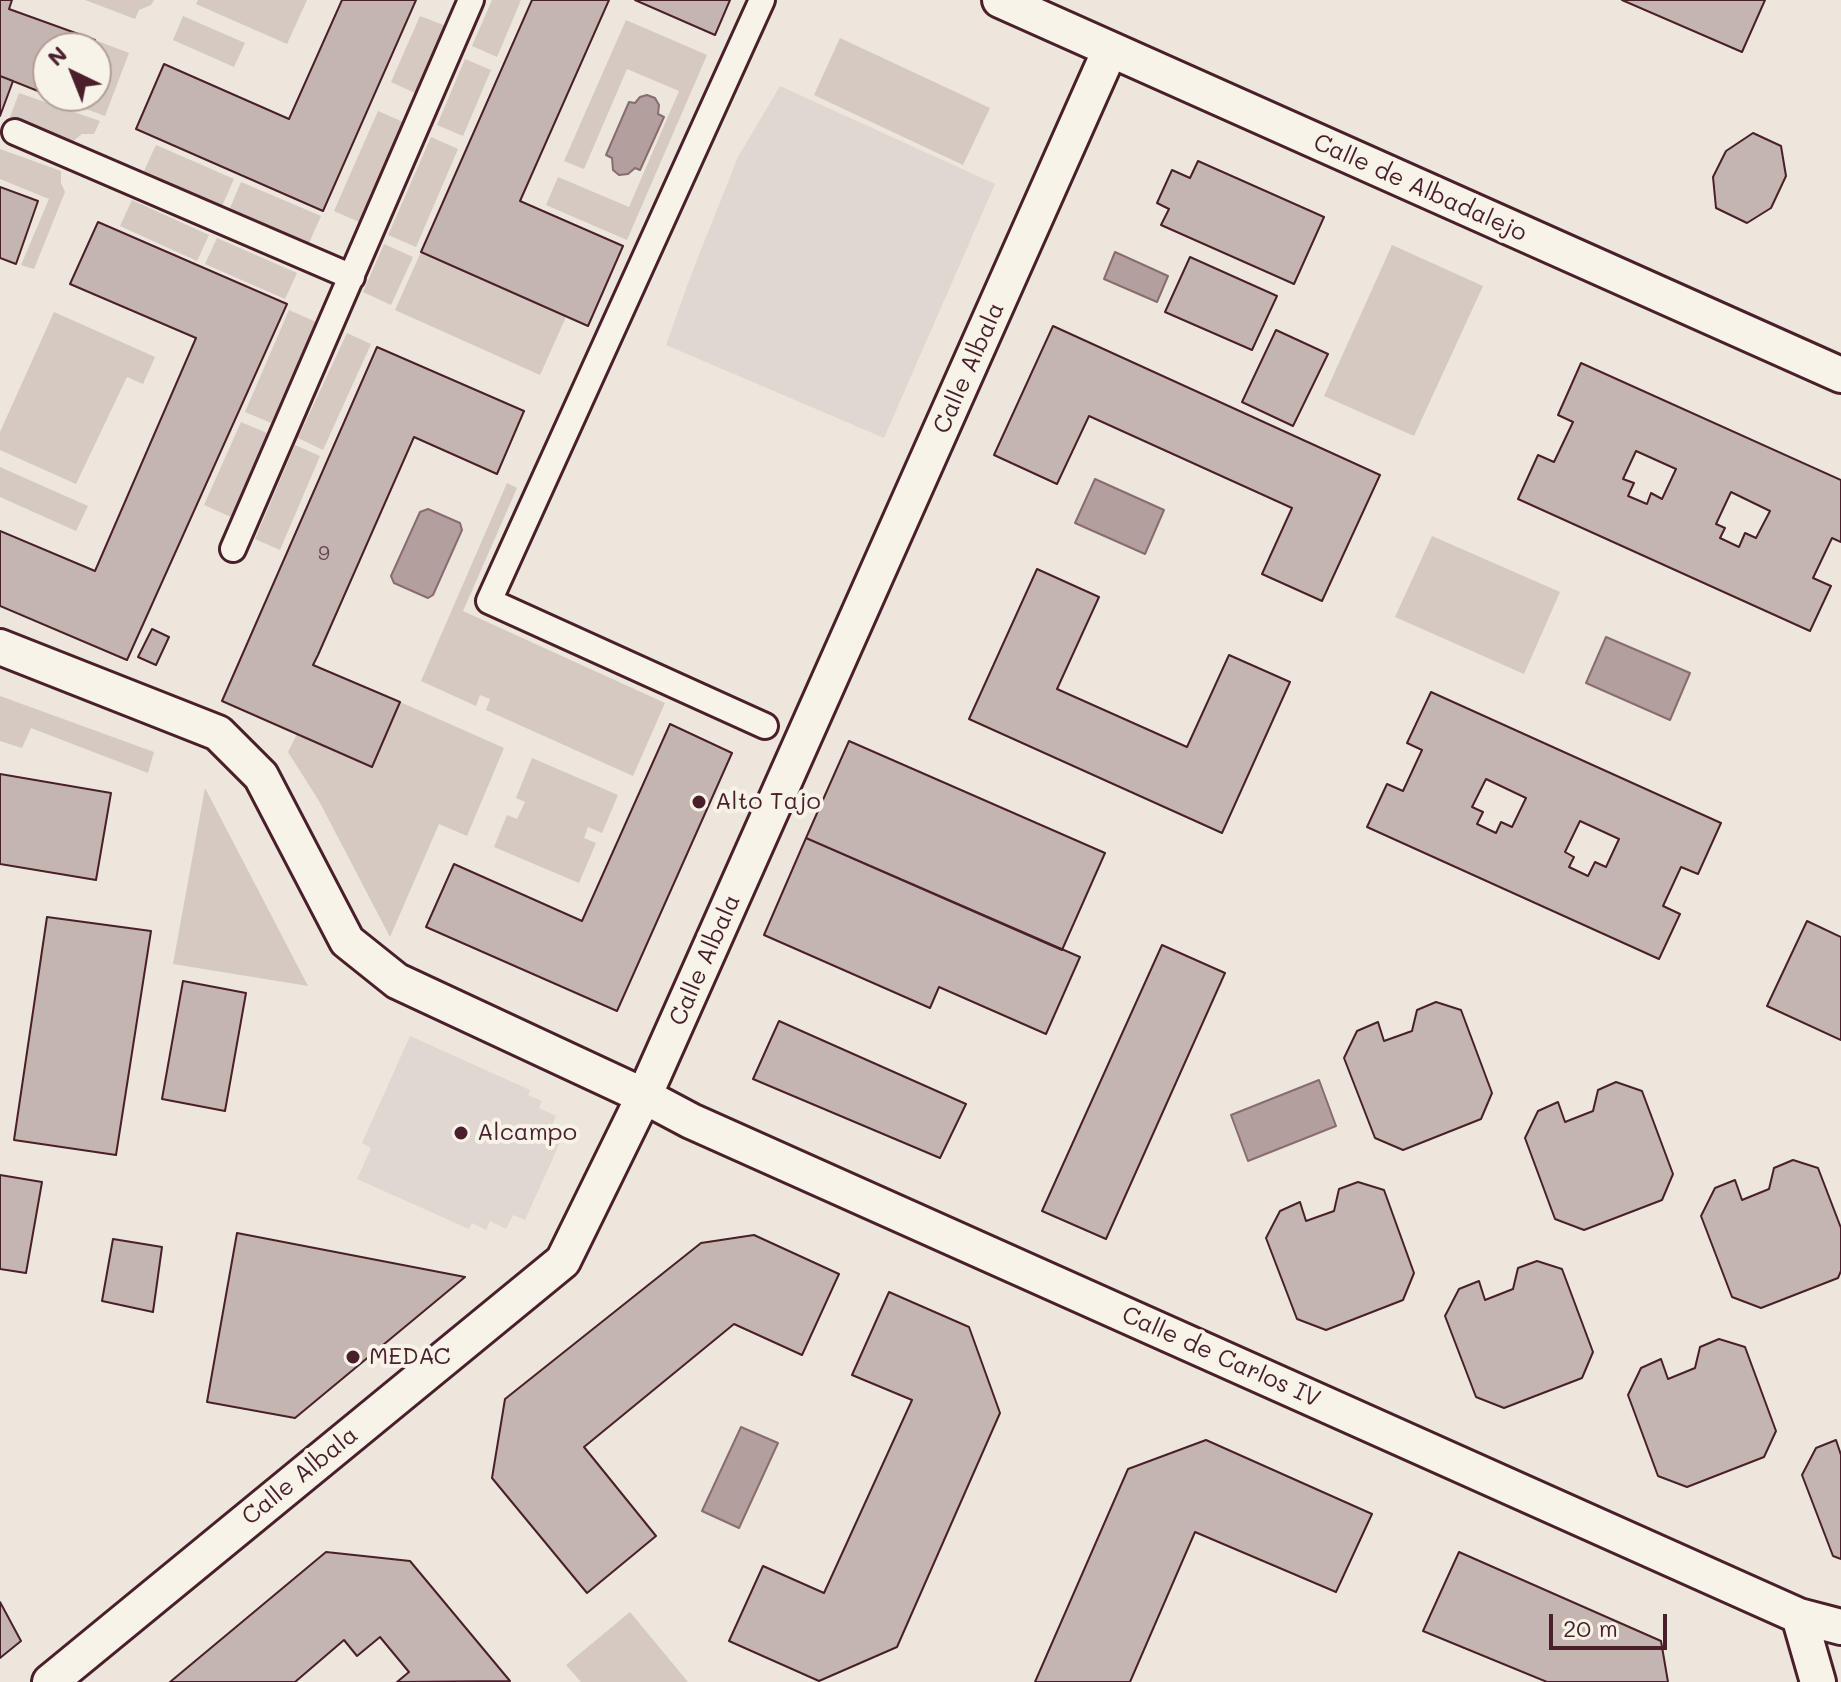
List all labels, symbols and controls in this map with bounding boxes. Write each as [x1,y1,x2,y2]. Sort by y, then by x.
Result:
north arrow [32,32,112,112]
text: N [41,39,73,72]
street label: Calle de Albadalejo [1309,128,1531,248]
street label: Calle Albala [927,298,1011,438]
house number: 9 [318,542,330,566]
place label: Alto Tajo [715,788,821,816]
marker: Alto Tajo [690,793,708,811]
street label: Calle Albala [663,890,747,1030]
place label: Alcampo [477,1119,577,1147]
marker: Alcampo [452,1124,470,1142]
street label: Calle de Carlos IV [1117,1300,1325,1414]
place label: MEDAC [369,1343,451,1371]
marker: MEDAC [344,1348,362,1366]
street label: Calle Albala [236,1421,364,1531]
scale bar [1553,1598,1671,1648]
text: 20 m [1563,1612,1618,1643]

